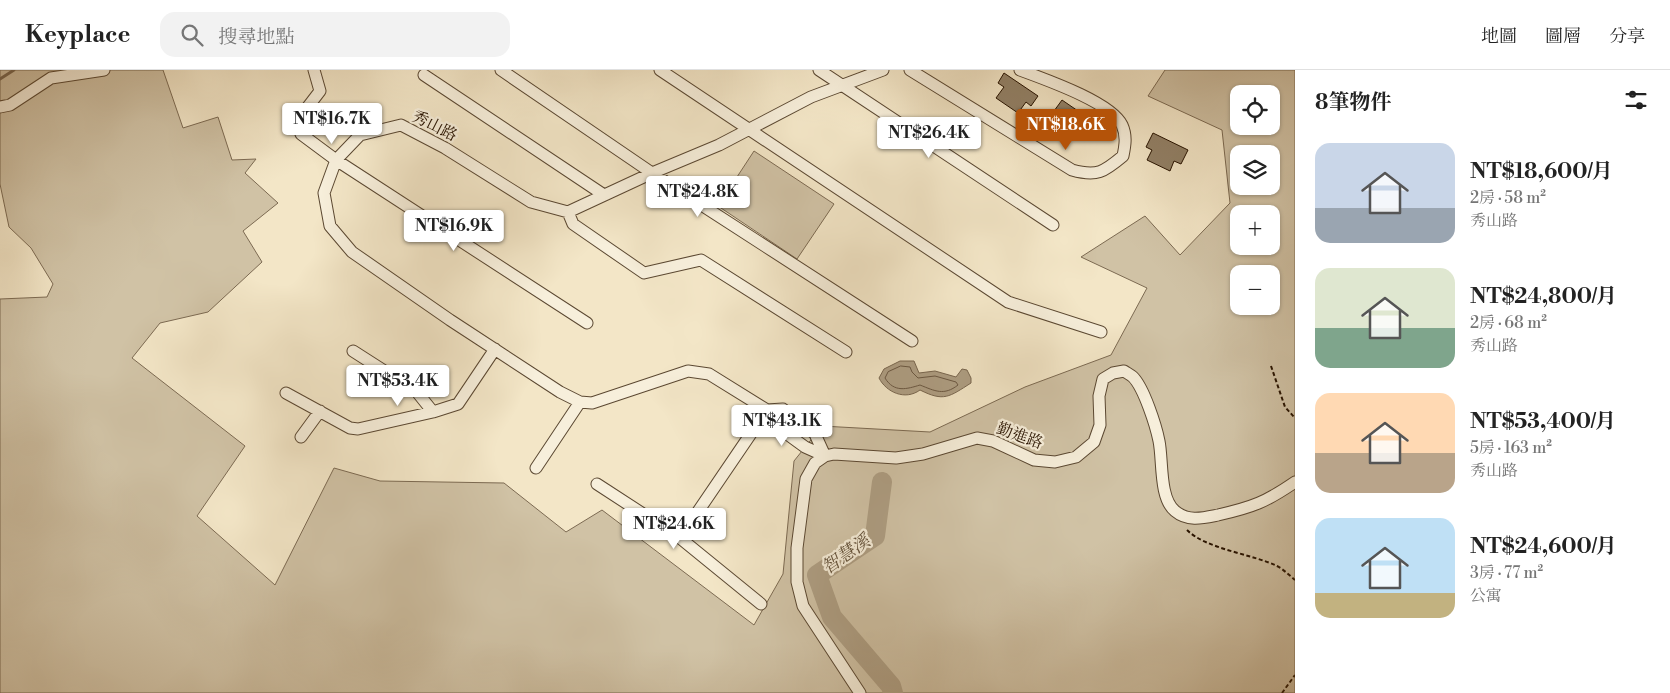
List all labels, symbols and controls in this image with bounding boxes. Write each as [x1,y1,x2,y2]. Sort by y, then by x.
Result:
search box [160,12,510,57]
text: Keyplace [25,20,130,50]
icon: search [178,21,206,49]
text: 搜尋地點 [218,25,295,49]
text: 地圖 [1481,25,1517,48]
text: 圖層 [1545,25,1581,48]
text: 分享 [1609,25,1645,48]
map controls [1230,85,1280,315]
button: locate [1230,85,1280,135]
icon: filters [1622,86,1650,114]
text: 8筆物件 [1315,90,1391,116]
pin: NT$16.7K [280,102,384,145]
street label: 秀山路 [409,106,460,146]
pin: NT$18.6K [1014,108,1118,151]
text: NT$16.7K [293,109,371,129]
text: NT$18.6K [1027,115,1105,135]
pin: NT$26.4K [877,116,981,159]
text: NT$26.4K [888,123,970,143]
button: layers [1230,145,1280,195]
text: NT$18,600/月 [1470,159,1613,185]
icon: home [1355,163,1415,223]
pin: NT$24.8K [646,176,750,218]
text: NT$24.8K [657,182,739,202]
text: 2房 · 58 m² [1470,188,1546,208]
button: + [1230,205,1280,255]
pin: NT$16.9K [402,210,506,252]
text: 秀山路 [1470,211,1518,231]
text: NT$16.9K [415,216,493,236]
button: − [1230,265,1280,315]
text: NT$24,800/月 [1470,284,1617,310]
icon: home [1355,288,1415,348]
text: 2房 · 68 m² [1470,313,1547,333]
text: 秀山路 [1470,336,1518,356]
pin: NT$53.4K [346,364,450,407]
text: NT$53.4K [357,371,439,391]
pin: NT$43.1K [730,404,834,447]
text: NT$53,400/月 [1470,409,1616,435]
text: NT$43.1K [742,411,822,431]
icon: home [1355,413,1415,473]
street label: 勤進路 [994,418,1046,454]
text: 5房 · 163 m² [1470,438,1552,458]
text: 秀山路 [1470,461,1518,481]
pin: NT$24.6K [622,508,726,550]
text: NT$24.6K [633,514,715,534]
water label: 智慧溪 [818,528,877,579]
text: NT$24,600/月 [1470,534,1617,560]
icon: home [1355,538,1415,598]
text: 3房 · 77 m² [1470,563,1543,583]
text: 公寓 [1470,586,1502,606]

